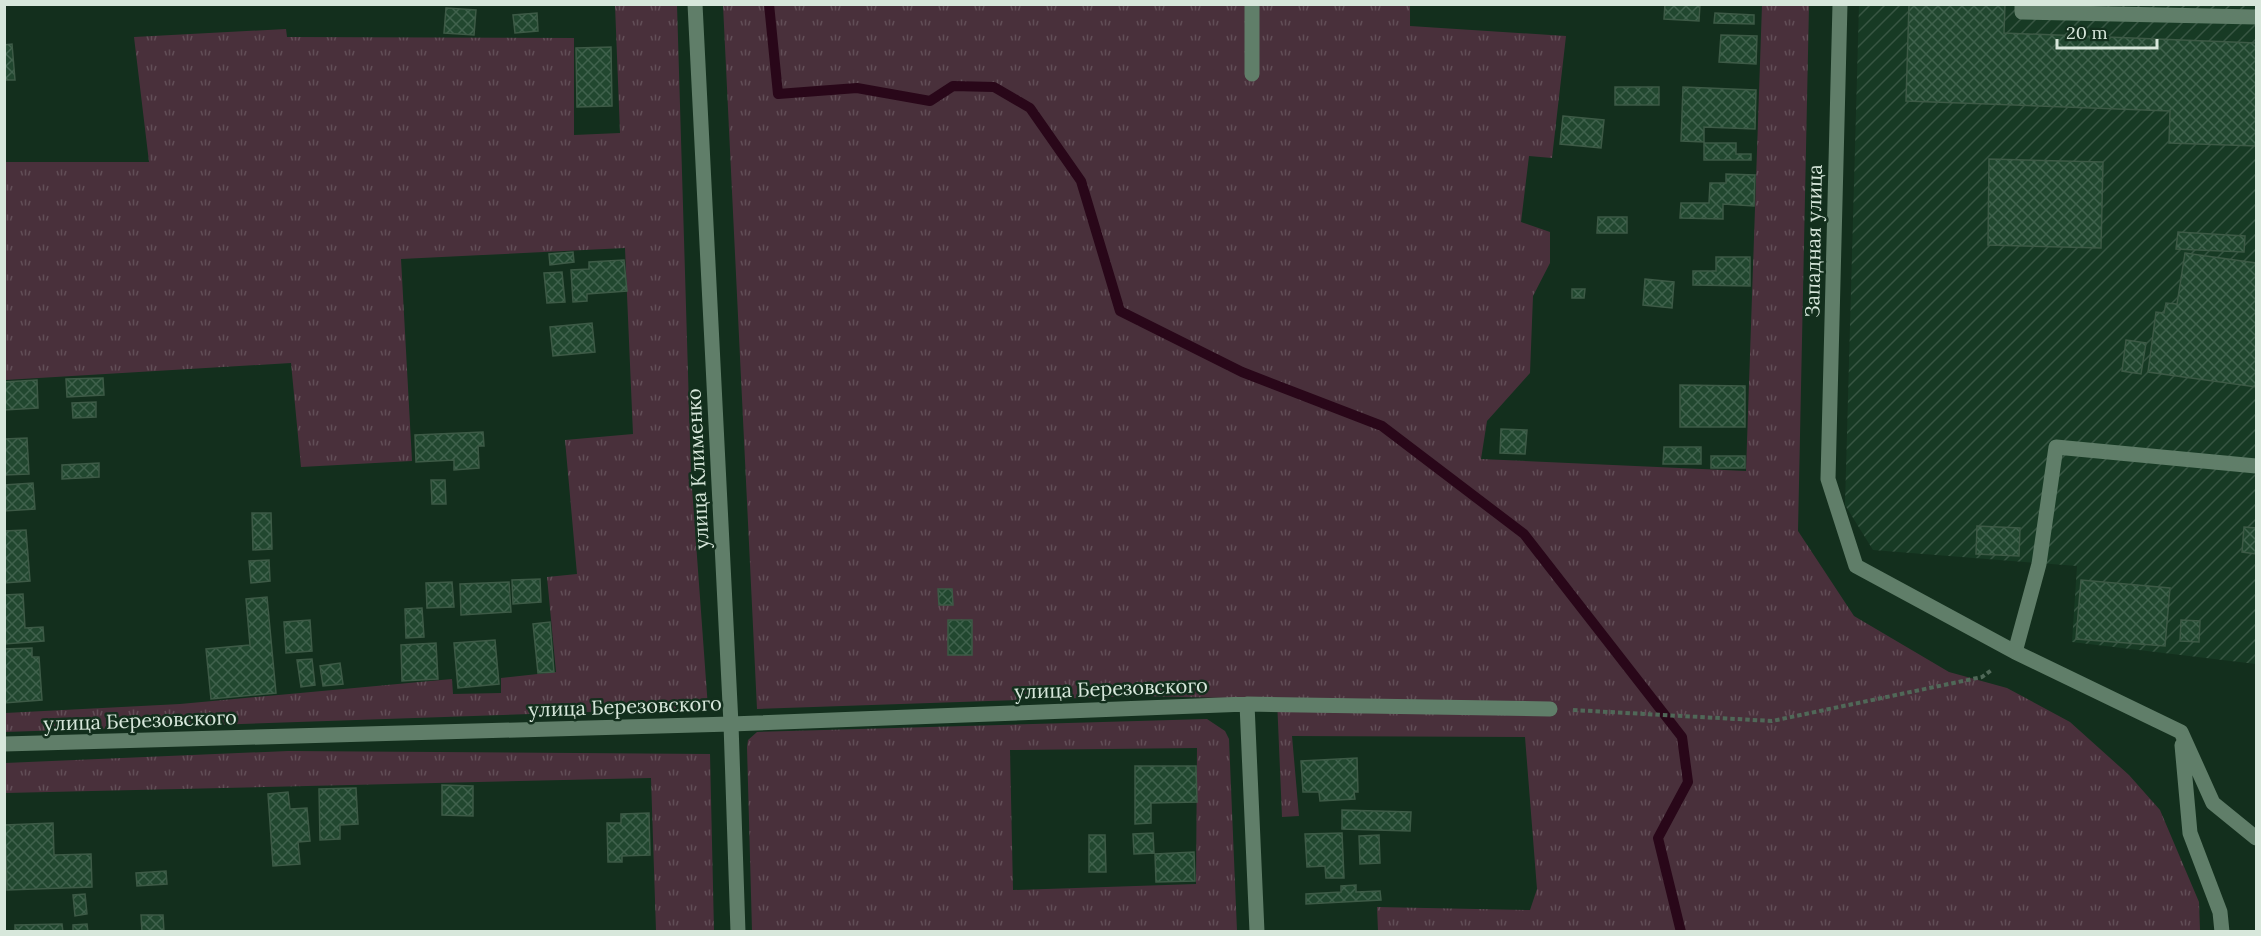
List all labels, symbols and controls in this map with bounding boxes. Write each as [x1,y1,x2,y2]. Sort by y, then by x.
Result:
scale bar [2057,12,2158,50]
text: 20 m [2066,21,2108,44]
street label: Западная улица [1799,164,1827,318]
street label: улица Клименко [680,388,714,550]
street label: улица Березовского [1014,672,1208,704]
street label: улица Березовского [528,690,722,722]
street label: улица Березовского [43,704,237,736]

